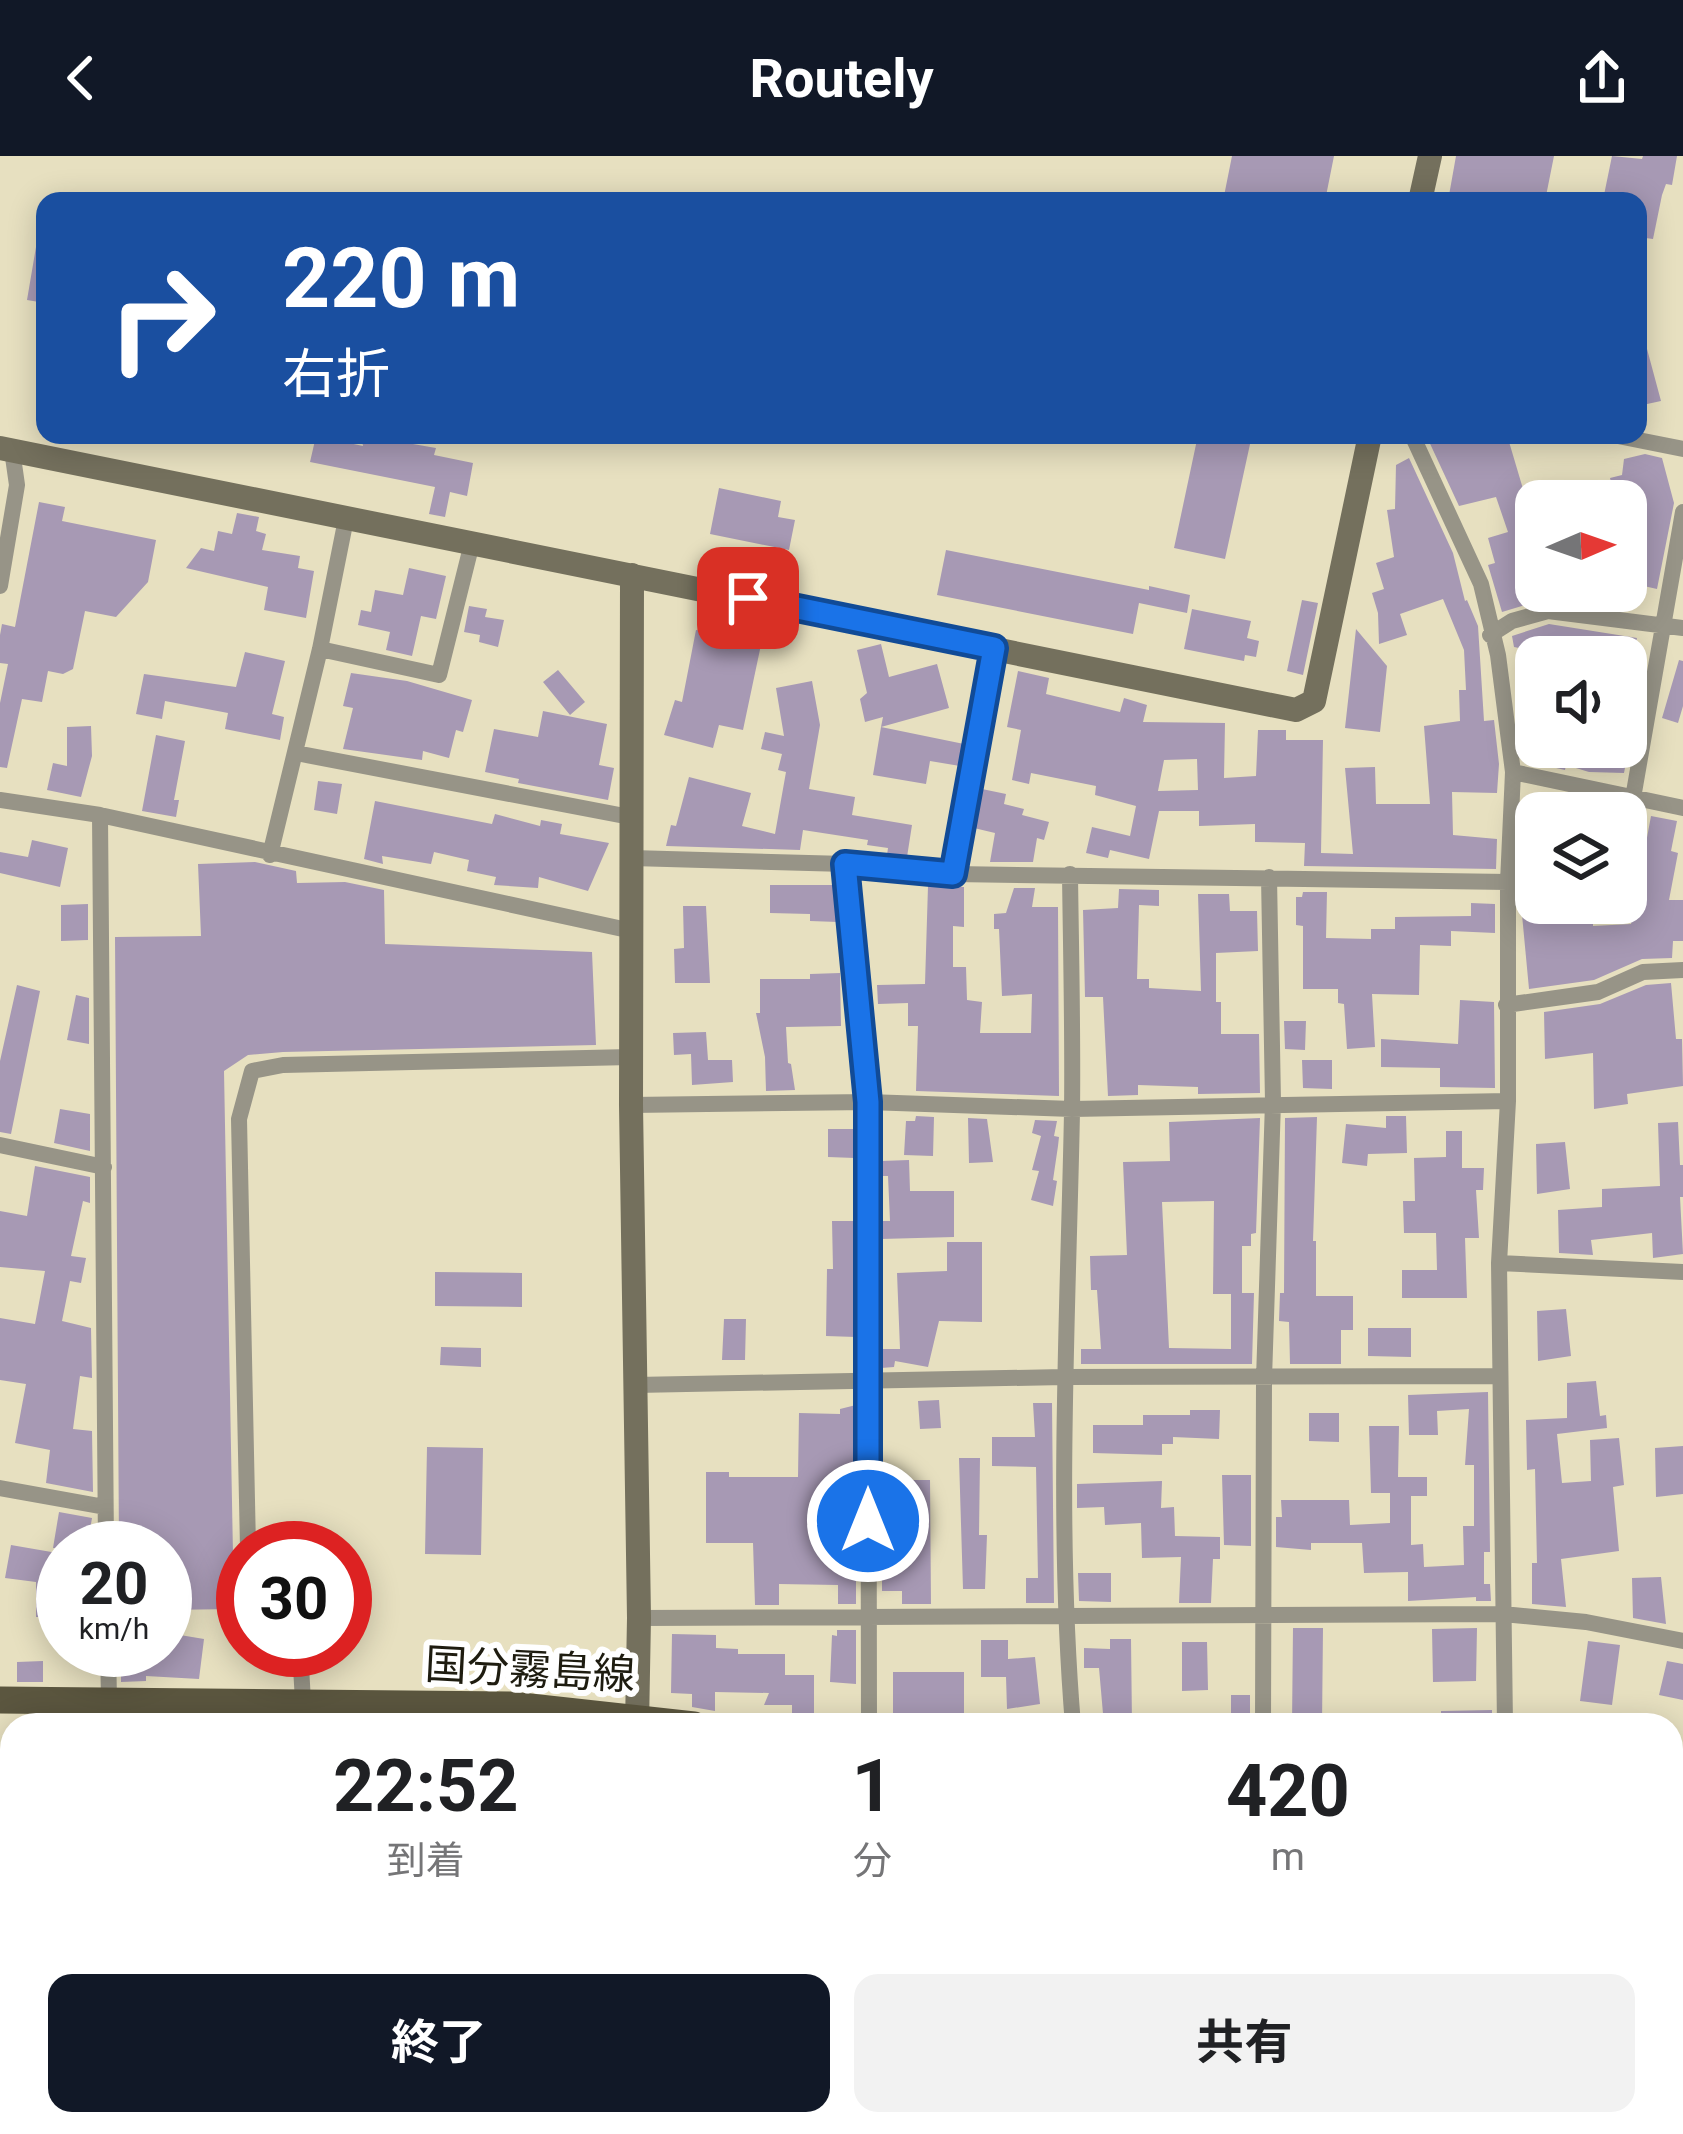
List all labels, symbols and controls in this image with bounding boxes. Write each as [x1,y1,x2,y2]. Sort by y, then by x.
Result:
icon: back [48,45,114,111]
icon: share [1569,45,1635,111]
text: Routely [749,47,934,110]
text: 220 m [282,229,520,328]
icon: right [84,240,240,396]
text: 右折 [282,343,390,406]
north arrow [1515,480,1647,612]
map controls [1515,480,1647,924]
pin [697,547,799,649]
icon: arrive [715,565,781,631]
button: sound [1515,636,1647,768]
button: layers [1515,792,1647,924]
position arrow [805,1458,931,1584]
speed limit sign: 30 [216,1521,372,1677]
text: 20 [80,1548,148,1619]
text: km/h [79,1611,149,1646]
street label: 国分霧島線 [424,1640,636,1699]
text: 22:52 [333,1744,519,1829]
text: 1 [852,1744,893,1829]
text: 420 [1226,1749,1350,1834]
text: m [1271,1834,1305,1880]
text: 到着 [387,1838,465,1884]
text: 分 [853,1838,892,1884]
button: 終了 [48,1974,830,2112]
button: 共有 [854,1974,1635,2112]

